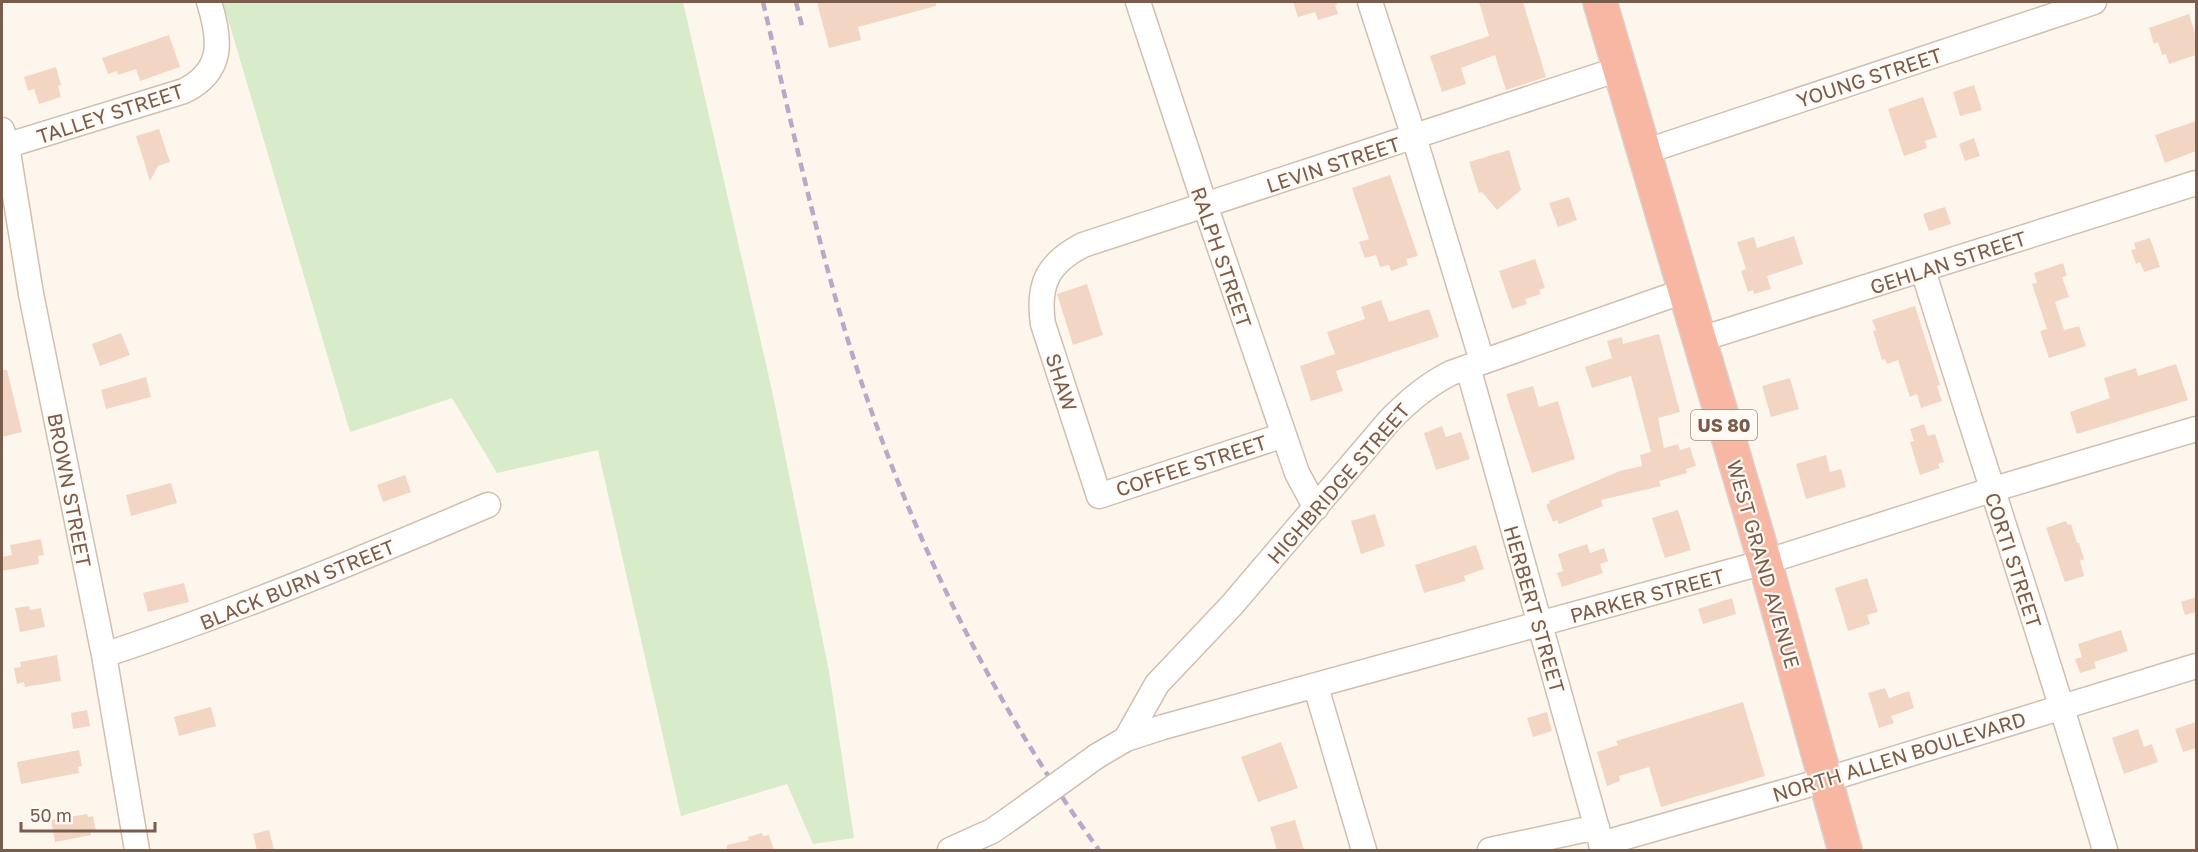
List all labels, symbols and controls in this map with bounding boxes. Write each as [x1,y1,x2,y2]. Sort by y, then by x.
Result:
street label: YOUNG STREET [1793,42,1945,112]
street label: TALLEY STREET [34,78,186,148]
street label: LEVIN STREET [1263,131,1403,197]
street label: RALPH STREET [1187,183,1257,331]
street label: GEHLAN STREET [1867,225,2029,299]
street label: SHAW [1041,350,1083,414]
street label: HIGHBRIDGE STREET [1262,398,1414,568]
road number: US 80 [1691,410,1757,440]
street label: BROWN STREET [43,411,97,569]
street label: COFFEE STREET [1113,429,1269,501]
street label: WEST GRAND AVENUE [1723,457,1805,671]
street label: CORTI STREET [1981,489,2047,631]
street label: HERBERT STREET [1500,523,1570,695]
street label: BLACK BURN STREET [196,534,398,634]
street label: PARKER STREET [1567,563,1727,627]
street label: NORTH ALLEN BOULEVARD [1769,706,2029,806]
scale bar [21,795,154,833]
text: 50 m [30,804,72,826]

